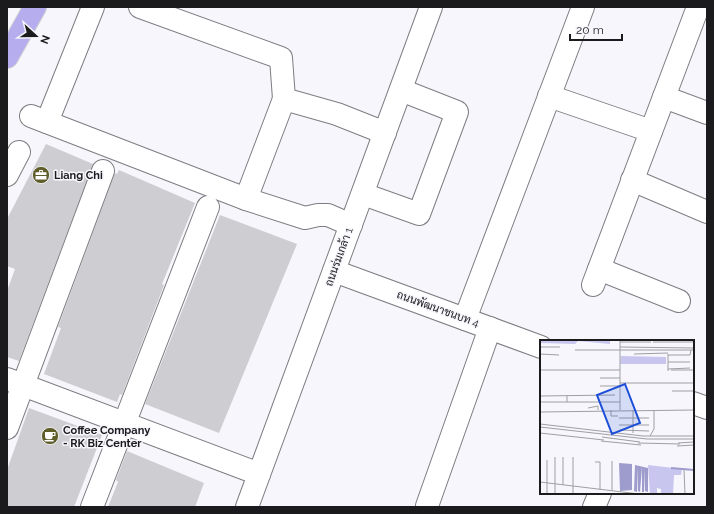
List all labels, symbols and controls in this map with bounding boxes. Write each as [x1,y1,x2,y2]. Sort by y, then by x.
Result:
north arrow [16,16,56,56]
scale bar [570,16,622,42]
text: 20 m [576,23,604,37]
text: N [37,33,52,46]
office icon: Liang Chi [31,165,51,185]
place label: Liang Chi [54,169,103,182]
street label: ถนนร่มเกล้า 1 [321,225,356,288]
street label: ถนนพัฒนาชนบท 4 [395,287,481,330]
inset map [540,340,694,494]
place label: Coffee Company - RK Biz Center [63,424,150,450]
cafe icon: Coffee Company - RK Biz Center [40,426,60,446]

